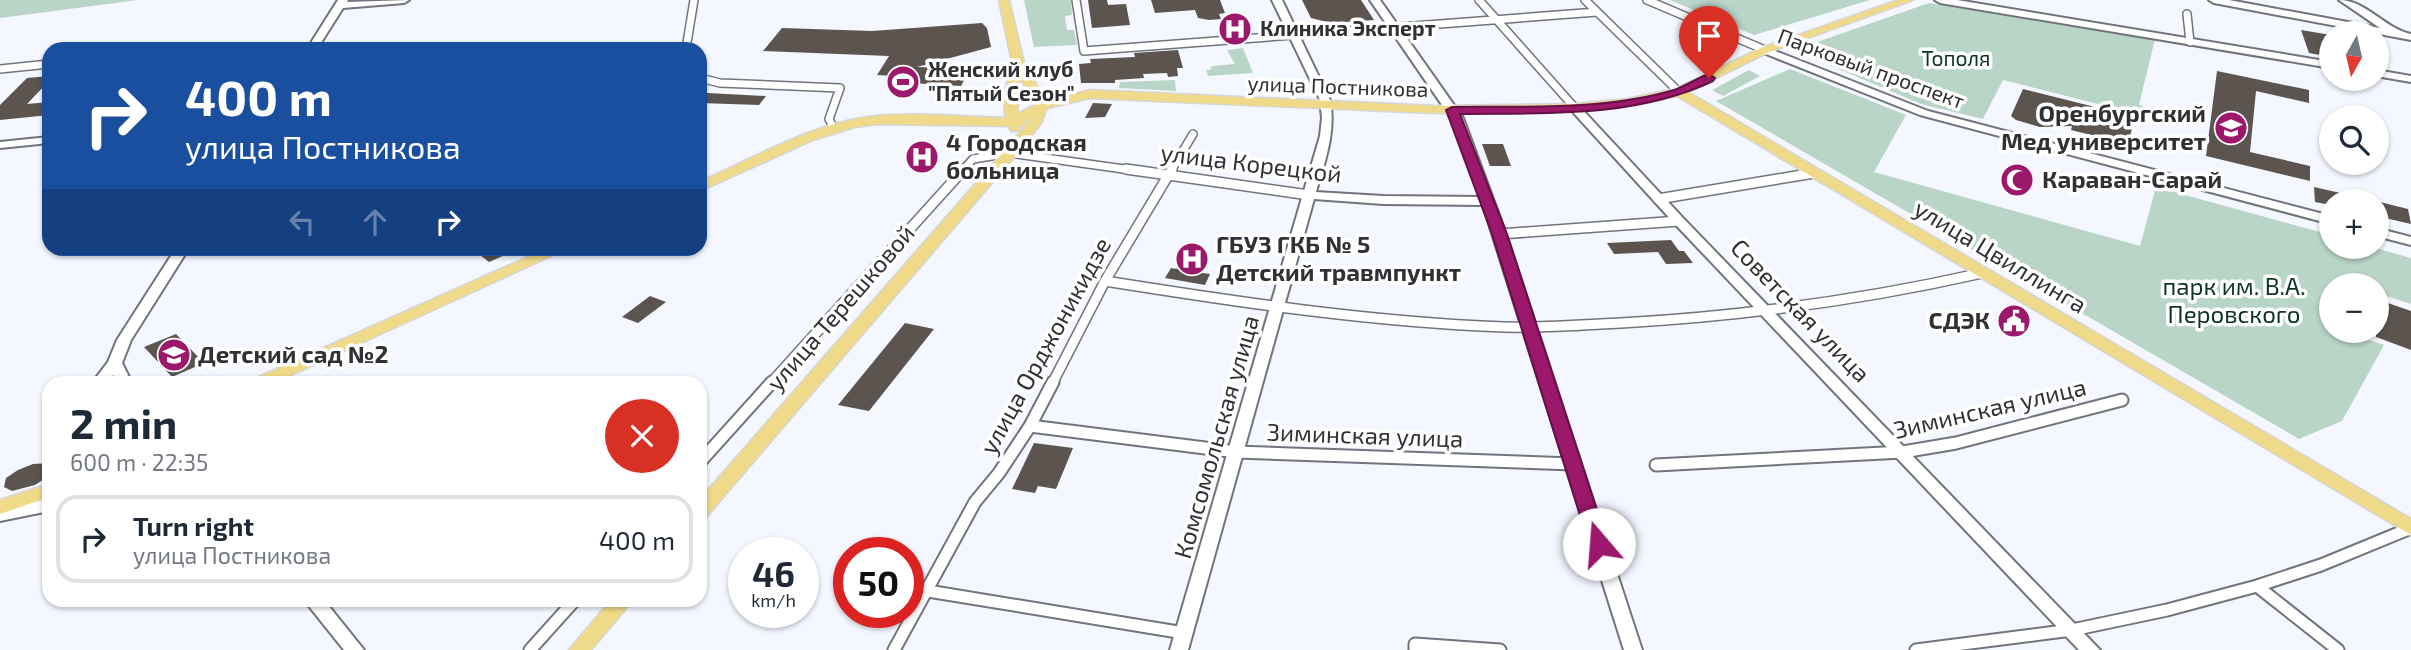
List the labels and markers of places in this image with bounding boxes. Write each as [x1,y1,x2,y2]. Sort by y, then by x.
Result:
pin [1679,6,1739,78]
hospital icon: Клиника Эксперт [1216,10,1254,48]
place label: Клиника Эксперт [1260,15,1436,40]
place label: Женский клуб "Пятый Сезон" [928,56,1075,105]
sports icon: Женский клуб "Пятый Сезон" [884,63,922,101]
place label: Оренбургский Мед университет [2001,98,2206,155]
school or university icon: Оренбургский Мед университет [2212,109,2250,147]
place label: 4 Городская больница [946,127,1087,184]
hospital icon: 4 Городская больница [903,138,941,176]
mosque icon: Караван-Сарай [1998,161,2036,199]
place label: Караван-Сарай [2042,164,2222,193]
place label: ГБУЗ ГКБ № 5 Детский травмпункт [1216,229,1461,286]
hospital icon: ГБУЗ ГКБ № 5 Детский травмпункт [1173,240,1211,278]
public building icon: СДЭК [1995,302,2033,340]
place label: СДЭК [1929,305,1990,334]
school or university icon: Детский сад №2 [155,336,193,374]
place label: Детский сад №2 [198,339,388,368]

